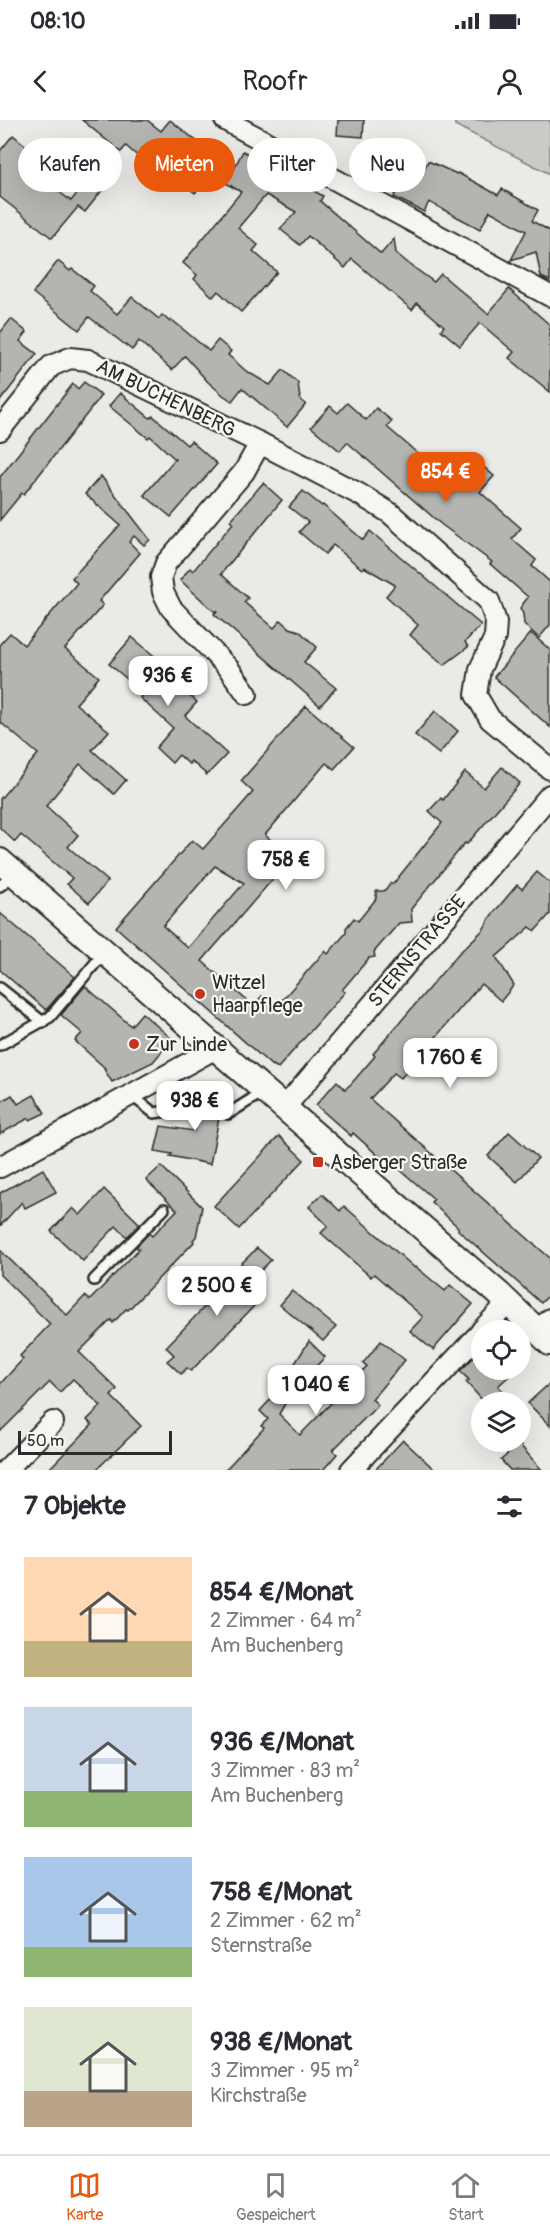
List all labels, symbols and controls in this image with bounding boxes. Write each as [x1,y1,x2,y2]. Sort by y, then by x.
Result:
text: 08:10 [30,7,86,35]
icon: back [24,65,57,98]
text: Roofr [242,65,308,98]
icon: person [493,65,526,98]
chip: Kaufen [18,138,122,192]
chip: Mieten [134,138,235,192]
chip: Filter [247,138,337,192]
chip: Neu [349,138,426,192]
street label: AM BUCHENBERG [92,353,240,443]
pin: 854 € [404,452,488,503]
text: 854 € [421,459,471,484]
pin: 936 € [126,656,210,707]
text: 936 € [143,663,193,688]
pin: 758 € [244,840,328,891]
text: 758 € [261,847,311,872]
street label: STERNSTRASSE [363,890,471,1012]
place label: Witzel Haarpflege [212,970,303,1018]
marker: Witzel Haarpflege [193,987,207,1001]
place label: Zur Linde [146,1032,227,1057]
marker: Zur Linde [127,1037,141,1051]
pin: 1 760 € [395,1038,505,1089]
text: 1 760 € [417,1045,483,1070]
pin: 938 € [153,1081,237,1132]
text: 938 € [170,1088,220,1113]
place label: Asberger Straße [330,1150,467,1175]
marker: Asberger Straße [311,1155,325,1169]
pin: 2 500 € [162,1266,272,1317]
text: 2 500 € [181,1273,253,1298]
map controls [471,1320,531,1452]
button: locate [471,1320,531,1380]
pin: 1 040 € [261,1365,371,1416]
text: 1 040 € [282,1372,350,1397]
button: layers [471,1392,531,1452]
scale bar [18,1428,172,1456]
text: 50 m [27,1431,64,1451]
text: 7 Objekte [24,1490,126,1522]
icon: filters [493,1490,526,1523]
text: 854 €/Monat [210,1576,353,1608]
icon: home [72,1581,144,1653]
text: 2 Zimmer · 64 m² [210,1608,362,1633]
text: Am Buchenberg [210,1633,343,1658]
text: 936 €/Monat [210,1726,354,1758]
icon: home [72,1731,144,1803]
text: 3 Zimmer · 83 m² [210,1758,360,1783]
text: Am Buchenberg [210,1783,343,1808]
text: 758 €/Monat [210,1876,352,1908]
icon: home [72,1881,144,1953]
text: 2 Zimmer · 62 m² [210,1908,362,1933]
text: Sternstraße [210,1933,312,1958]
text: 938 €/Monat [210,2026,352,2058]
icon: home [72,2031,144,2103]
text: 3 Zimmer · 95 m² [210,2058,360,2083]
text: Kirchstraße [210,2083,307,2108]
tab: Karte [66,2169,103,2225]
tab: Gespeichert [236,2169,316,2225]
tab: Start [448,2169,484,2225]

